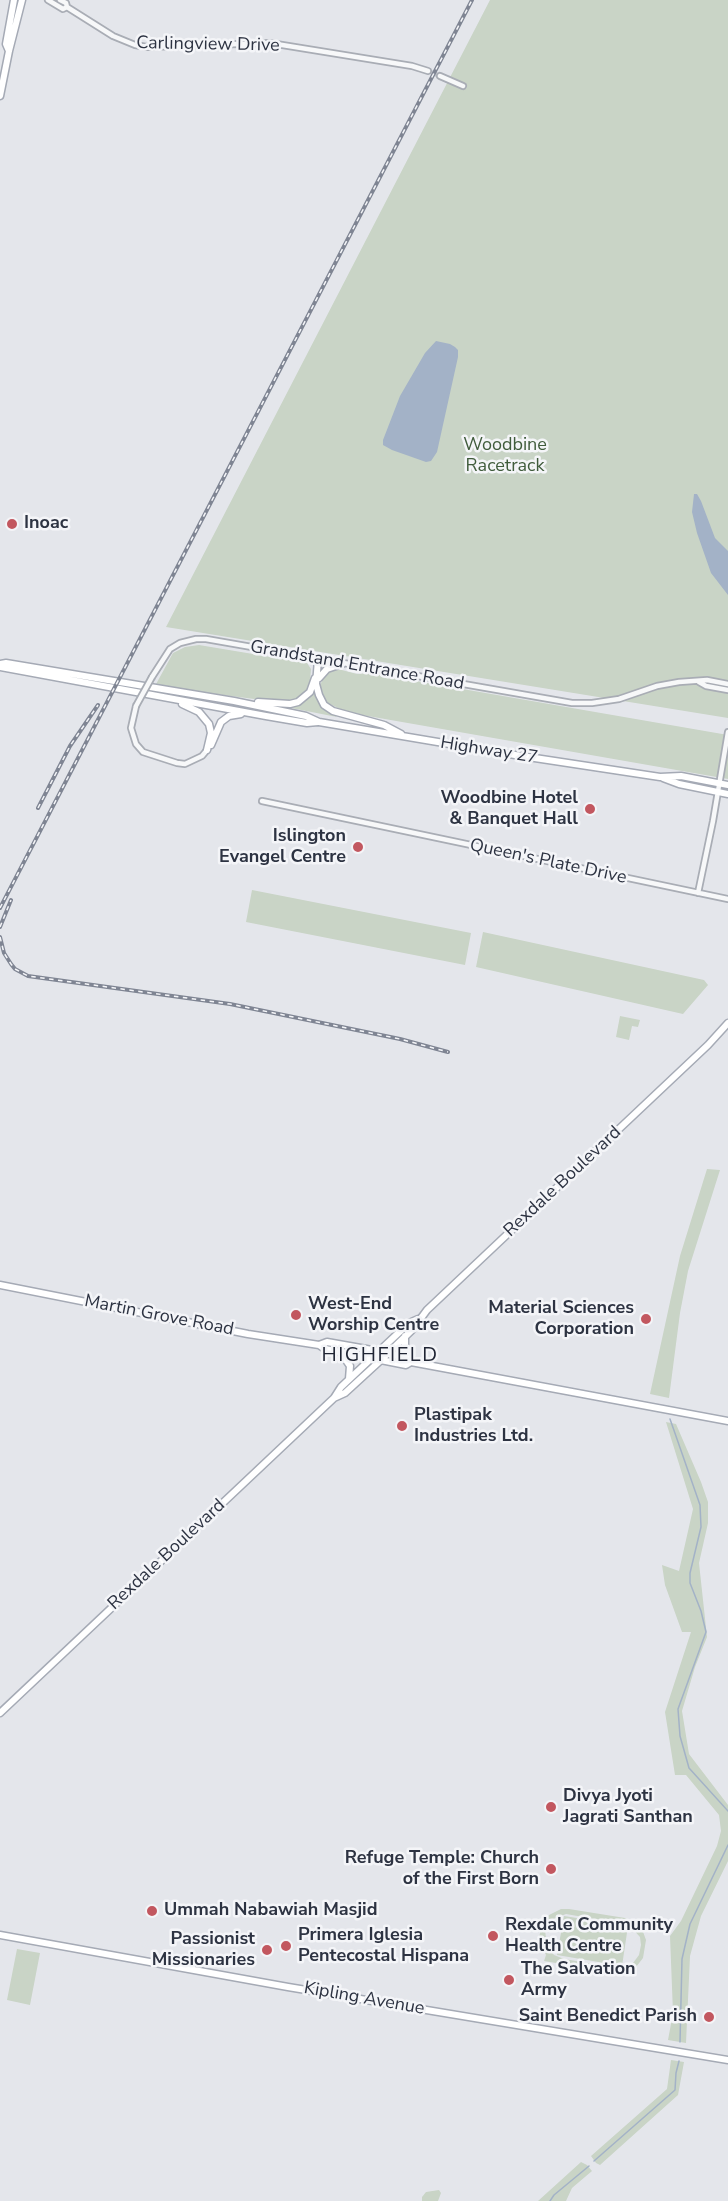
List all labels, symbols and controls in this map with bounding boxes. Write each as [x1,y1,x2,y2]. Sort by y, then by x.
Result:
street label: Carlingview Drive [136,33,280,57]
park label: Woodbine Racetrack [463,435,547,478]
place label: Inoac [24,513,68,535]
marker: Inoac [5,517,19,531]
street label: Grandstand Entrance Road [248,637,466,695]
street label: Highway 27 [439,733,539,769]
place label: Woodbine Hotel & Banquet Hall [441,788,578,830]
marker: Woodbine Hotel & Banquet Hall [583,802,597,816]
place label: Islington Evangel Centre [219,826,346,868]
street label: Queen's Plate Drive [468,835,628,889]
marker: Islington Evangel Centre [351,840,365,854]
street label: Rexdale Boulevard [500,1122,626,1242]
street label: Martin Grove Road [82,1291,236,1341]
place label: West-End Worship Centre [308,1294,439,1336]
place label: Material Sciences Corporation [488,1298,634,1340]
marker: West-End Worship Centre [289,1308,303,1322]
marker: Material Sciences Corporation [639,1312,653,1326]
district label: HIGHFIELD [321,1344,439,1368]
place label: Plastipak Industries Ltd. [414,1405,533,1448]
marker: Plastipak Industries Ltd. [395,1419,409,1433]
street label: Rexdale Boulevard [104,1495,230,1615]
place label: Divya Jyoti Jagrati Santhan [563,1786,693,1828]
marker: Divya Jyoti Jagrati Santhan [544,1800,558,1814]
place label: Refuge Temple: Church of the First Born [345,1848,539,1890]
marker: Refuge Temple: Church of the First Born [544,1862,558,1876]
place label: Ummah Nabawiah Masjid [164,1900,377,1922]
marker: Ummah Nabawiah Masjid [145,1904,159,1918]
place label: Rexdale Community Health Centre [505,1915,673,1958]
place label: Primera Iglesia Pentecostal Hispana [298,1925,469,1968]
place label: Passionist Missionaries [152,1929,255,1972]
marker: Rexdale Community Health Centre [486,1929,500,1943]
marker: Primera Iglesia Pentecostal Hispana [279,1939,293,1953]
marker: Passionist Missionaries [260,1943,274,1957]
place label: The Salvation Army [521,1959,636,2002]
marker: The Salvation Army [502,1973,516,1987]
street label: Kipling Avenue [302,1978,426,2020]
place label: Saint Benedict Parish [519,2006,697,2028]
marker: Saint Benedict Parish [702,2010,716,2024]

